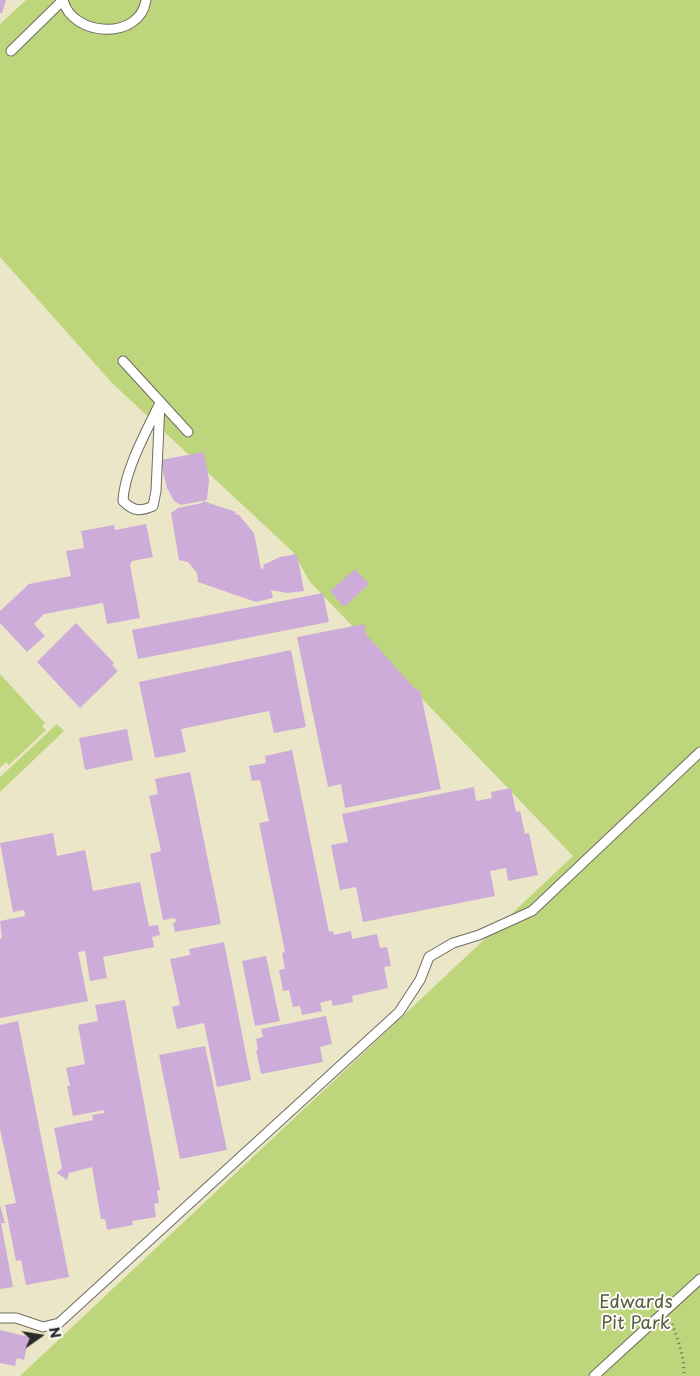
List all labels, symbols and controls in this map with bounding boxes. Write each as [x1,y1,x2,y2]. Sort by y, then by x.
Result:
park label: Edwards Pit Park [599,1292,673,1335]
north arrow [15,1311,65,1361]
text: N [44,1325,67,1340]

